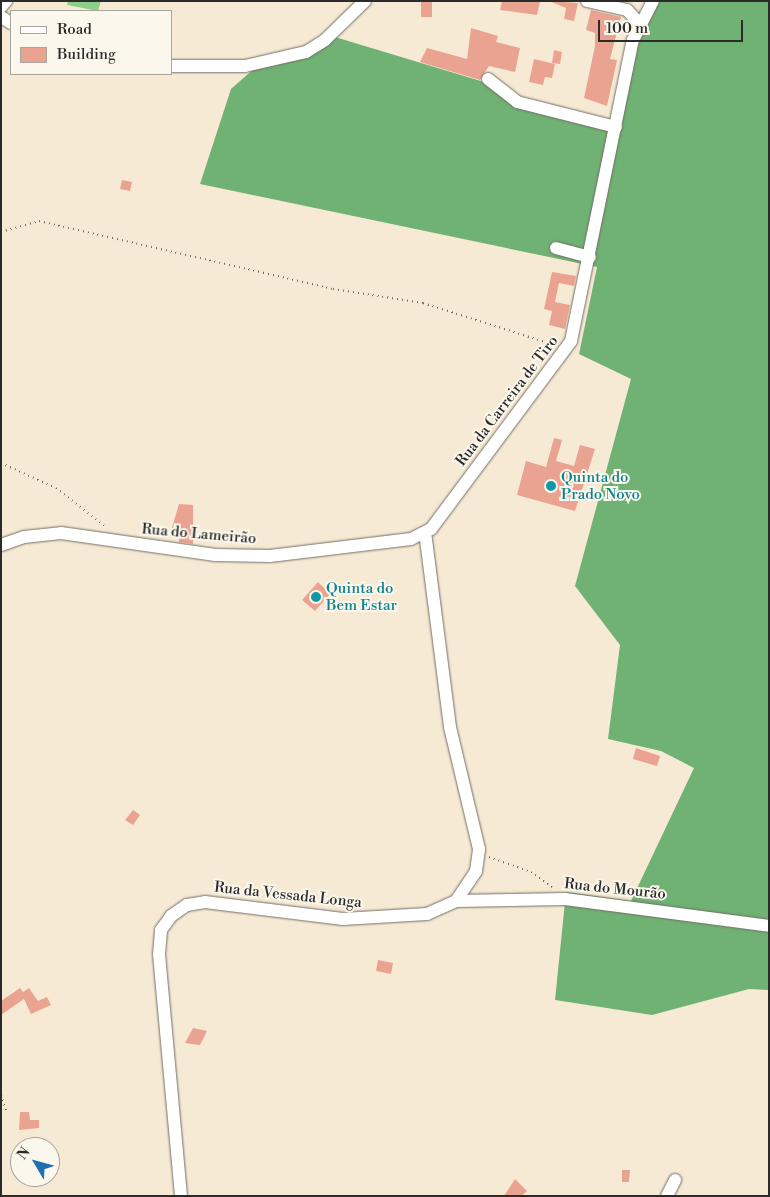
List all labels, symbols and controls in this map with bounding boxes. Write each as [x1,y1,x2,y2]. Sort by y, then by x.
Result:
legend [10,10,172,75]
scale bar [600,10,745,42]
text: 100 m [606,19,648,38]
text: Road [57,20,92,39]
text: Building [57,45,116,64]
street label: Rua da Carreira de Tiro [452,332,562,470]
place label: Quinta do Prado Novo [561,468,640,503]
marker: Quinta do Prado Novo [545,480,557,492]
street label: Rua do Lameirão [141,520,257,548]
place label: Quinta do Bem Estar [326,579,397,614]
marker: Quinta do Bem Estar [310,591,322,603]
street label: Rua do Mourão [563,875,667,903]
street label: Rua da Vessada Longa [213,878,363,912]
north arrow [10,1137,60,1187]
text: N [13,1144,34,1163]

